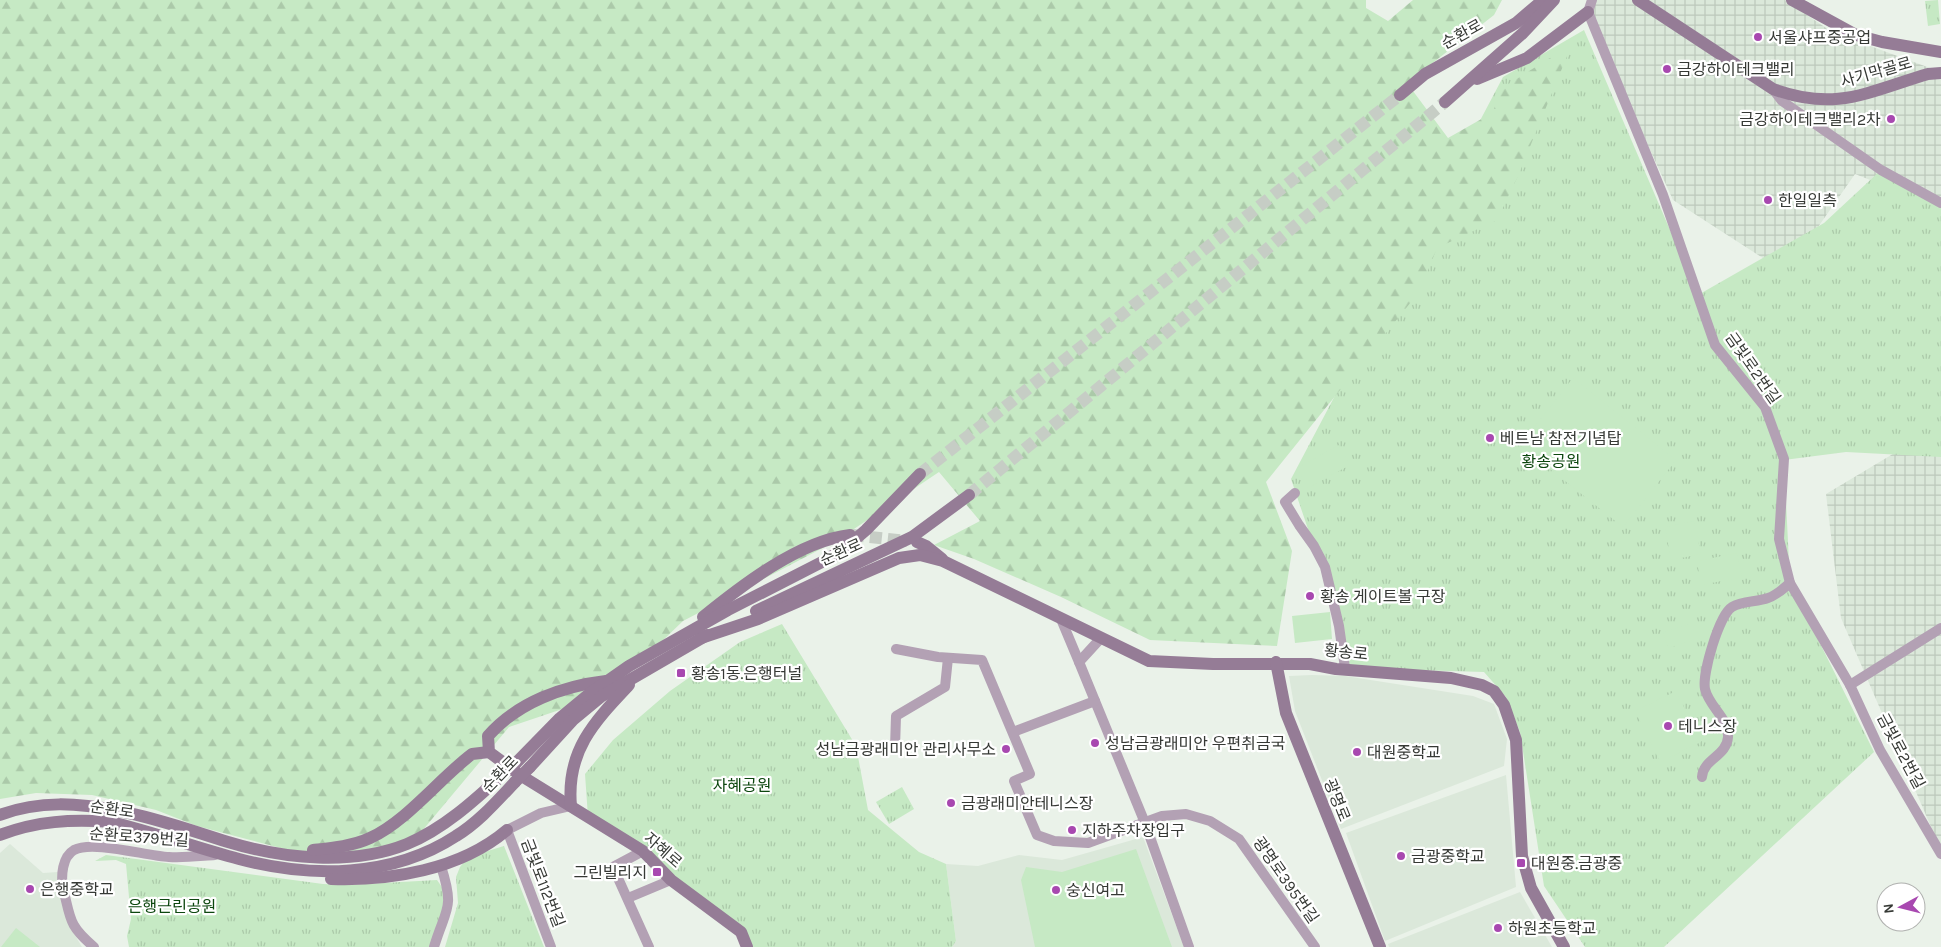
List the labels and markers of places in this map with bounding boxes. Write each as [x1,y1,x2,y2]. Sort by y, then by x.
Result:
place label: 서울샤프중공업 [1768,28,1871,47]
marker: 서울샤프중공업 [1752,31,1764,43]
place label: 금강하이테크밸리 [1677,60,1795,79]
marker: 금강하이테크밸리 [1661,63,1673,75]
place label: 금강하이테크밸리2차 [1739,110,1881,129]
marker: 금강하이테크밸리2차 [1885,113,1897,125]
place label: 한일일측 [1778,191,1837,210]
marker: 한일일측 [1762,194,1774,206]
place label: 베트남 참전기념탑 [1500,429,1622,448]
marker: 베트남 참전기념탑 [1484,432,1496,444]
place label: 황송 게이트볼 구장 [1320,587,1446,606]
marker: 황송 게이트볼 구장 [1304,590,1316,602]
place label: 황송1동.은행터널 [691,664,802,683]
marker: 황송1동.은행터널 [675,667,687,679]
place label: 테니스장 [1678,717,1737,736]
marker: 테니스장 [1662,720,1674,732]
place label: 성남금광래미안 우편취금국 [1105,734,1285,753]
marker: 성남금광래미안 우편취금국 [1089,737,1101,749]
place label: 성남금광래미안 관리사무소 [816,740,996,759]
marker: 성남금광래미안 관리사무소 [1000,743,1012,755]
place label: 대원중학교 [1367,743,1441,762]
marker: 대원중학교 [1351,746,1363,758]
place label: 금광래미안테니스장 [961,794,1094,813]
marker: 금광래미안테니스장 [945,797,957,809]
place label: 지하주차장입구 [1082,821,1185,840]
marker: 지하주차장입구 [1066,824,1078,836]
place label: 금광중학교 [1411,847,1485,866]
marker: 금광중학교 [1395,850,1407,862]
place label: 대원중.금광중 [1531,854,1622,873]
marker: 대원중.금광중 [1515,857,1527,869]
place label: 그린빌리지 [573,863,647,882]
marker: 그린빌리지 [651,866,663,878]
place label: 은행중학교 [40,880,114,899]
place label: 숭신여고 [1066,881,1125,900]
marker: 은행중학교 [24,883,36,895]
marker: 숭신여고 [1050,884,1062,896]
place label: 하원초등학교 [1508,919,1596,938]
marker: 하원초등학교 [1492,922,1504,934]

